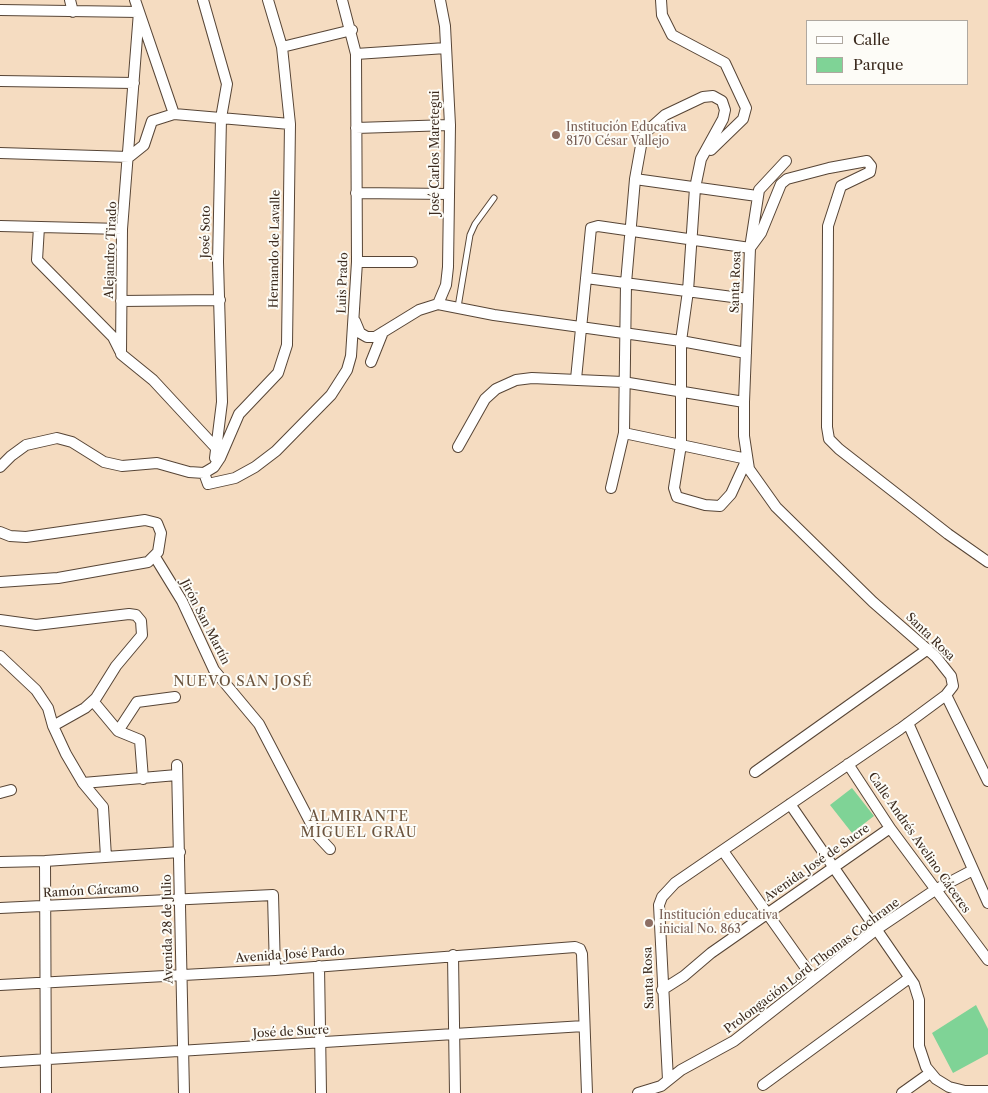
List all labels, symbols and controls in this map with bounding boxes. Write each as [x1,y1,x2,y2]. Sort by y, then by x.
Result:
legend [806,20,968,85]
text: Calle [853,30,890,49]
text: Parque [853,55,903,74]
street label: José Carlos Maretegui [429,91,443,215]
place label: Institución Educativa 8170 César Vallejo [566,121,687,149]
marker: Institución Educativa 8170 César Vallejo [550,129,562,141]
street label: Hernando de Lavalle [267,190,283,308]
street label: Alejandro Tirado [102,201,120,299]
street label: José Soto [198,206,214,258]
street label: Santa Rosa [728,251,744,313]
street label: Luis Prado [335,252,351,314]
street label: Jirón San Martín [177,577,233,667]
street label: Santa Rosa [903,610,957,664]
district label: NUEVO SAN JOSÉ [171,674,315,690]
street label: Calle Andrés Avelino Cáceres [865,770,973,916]
district label: ALMIRANTE MIGUEL GRAU [299,809,419,842]
street label: Avenida José de Sucre [762,821,872,905]
street label: Avenida 28 de Julio [160,874,176,984]
street label: Ramón Cárcamo [43,881,139,901]
street label: Prolongación Lord Thomas Cochrane [722,895,902,1037]
place label: Institución educativa inicial No. 863 [659,909,778,937]
marker: Institución educativa inicial No. 863 [643,917,655,929]
street label: Avenida José Pardo [235,944,345,966]
street label: Santa Rosa [641,947,657,1009]
street label: José de Sucre [253,1023,329,1041]

